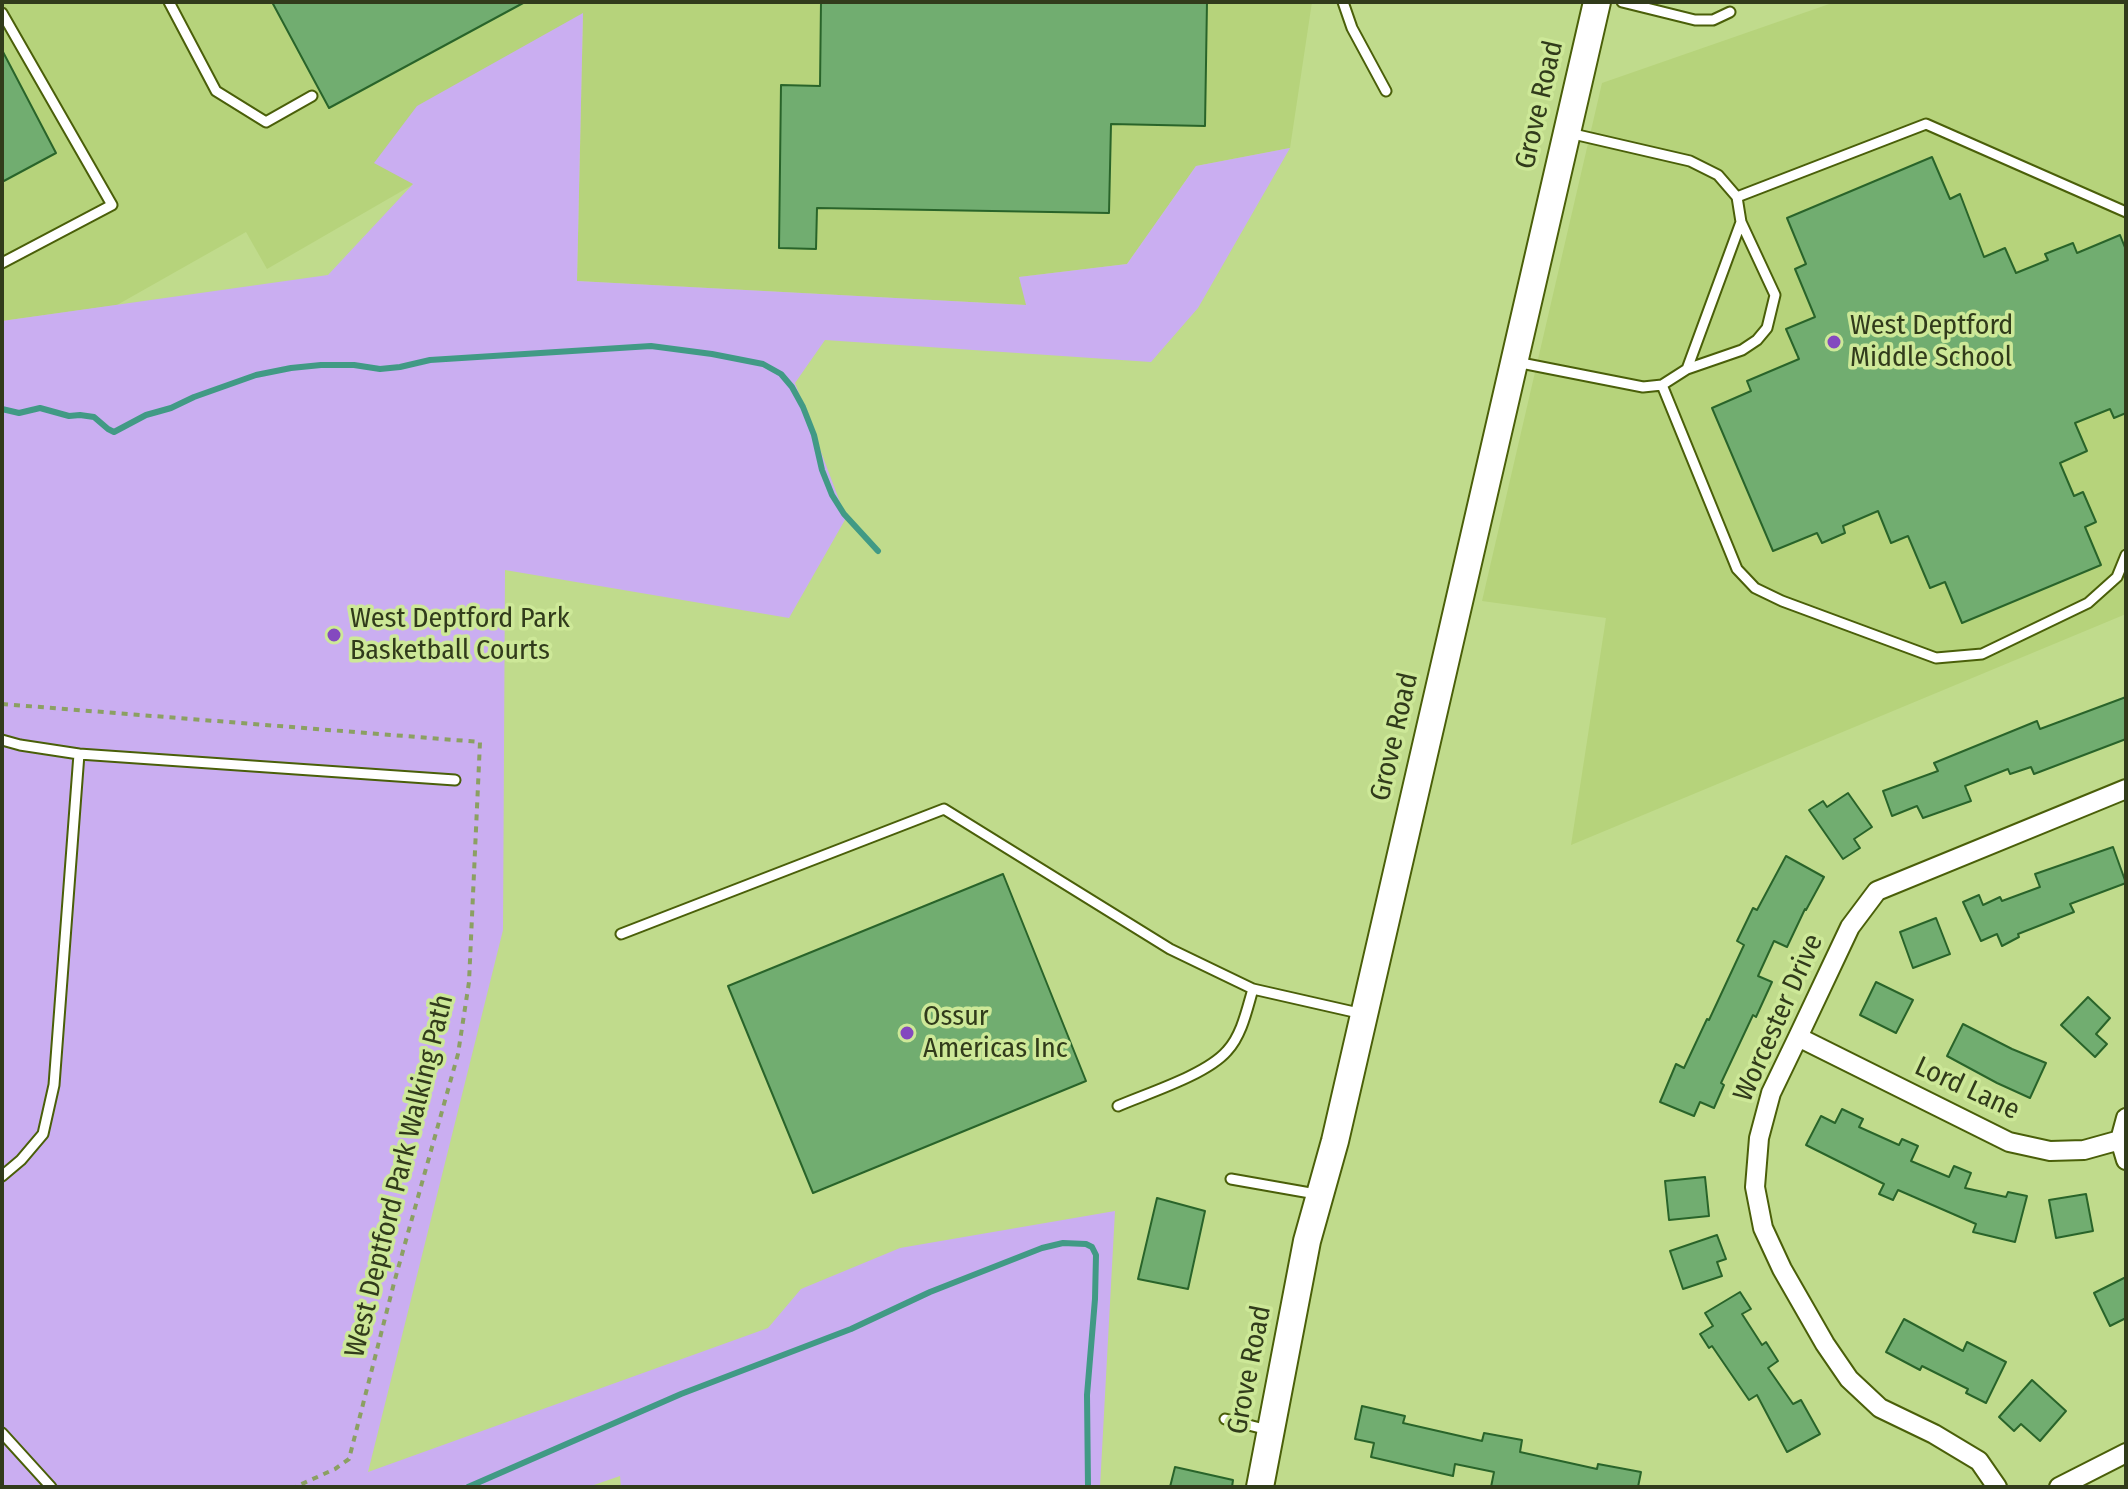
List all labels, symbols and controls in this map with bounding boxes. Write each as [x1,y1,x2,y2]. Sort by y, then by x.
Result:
street label: Grove Road [1509,38,1571,172]
place label: West Deptford Middle School [1850,309,2013,375]
marker: West Deptford Middle School [1825,333,1843,351]
place label: West Deptford Park Basketball Courts [350,602,570,668]
marker: West Deptford Park Basketball Courts [325,626,343,644]
street label: Grove Road [1364,670,1426,804]
street label: Worcester Drive [1727,929,1831,1107]
street label: West Deptford Park Walking Path [339,991,461,1361]
place label: Ossur Americas Inc [923,1000,1068,1066]
marker: Ossur Americas Inc [898,1024,916,1042]
street label: Lord Lane [1909,1050,2025,1128]
street label: Grove Road [1221,1303,1279,1437]

